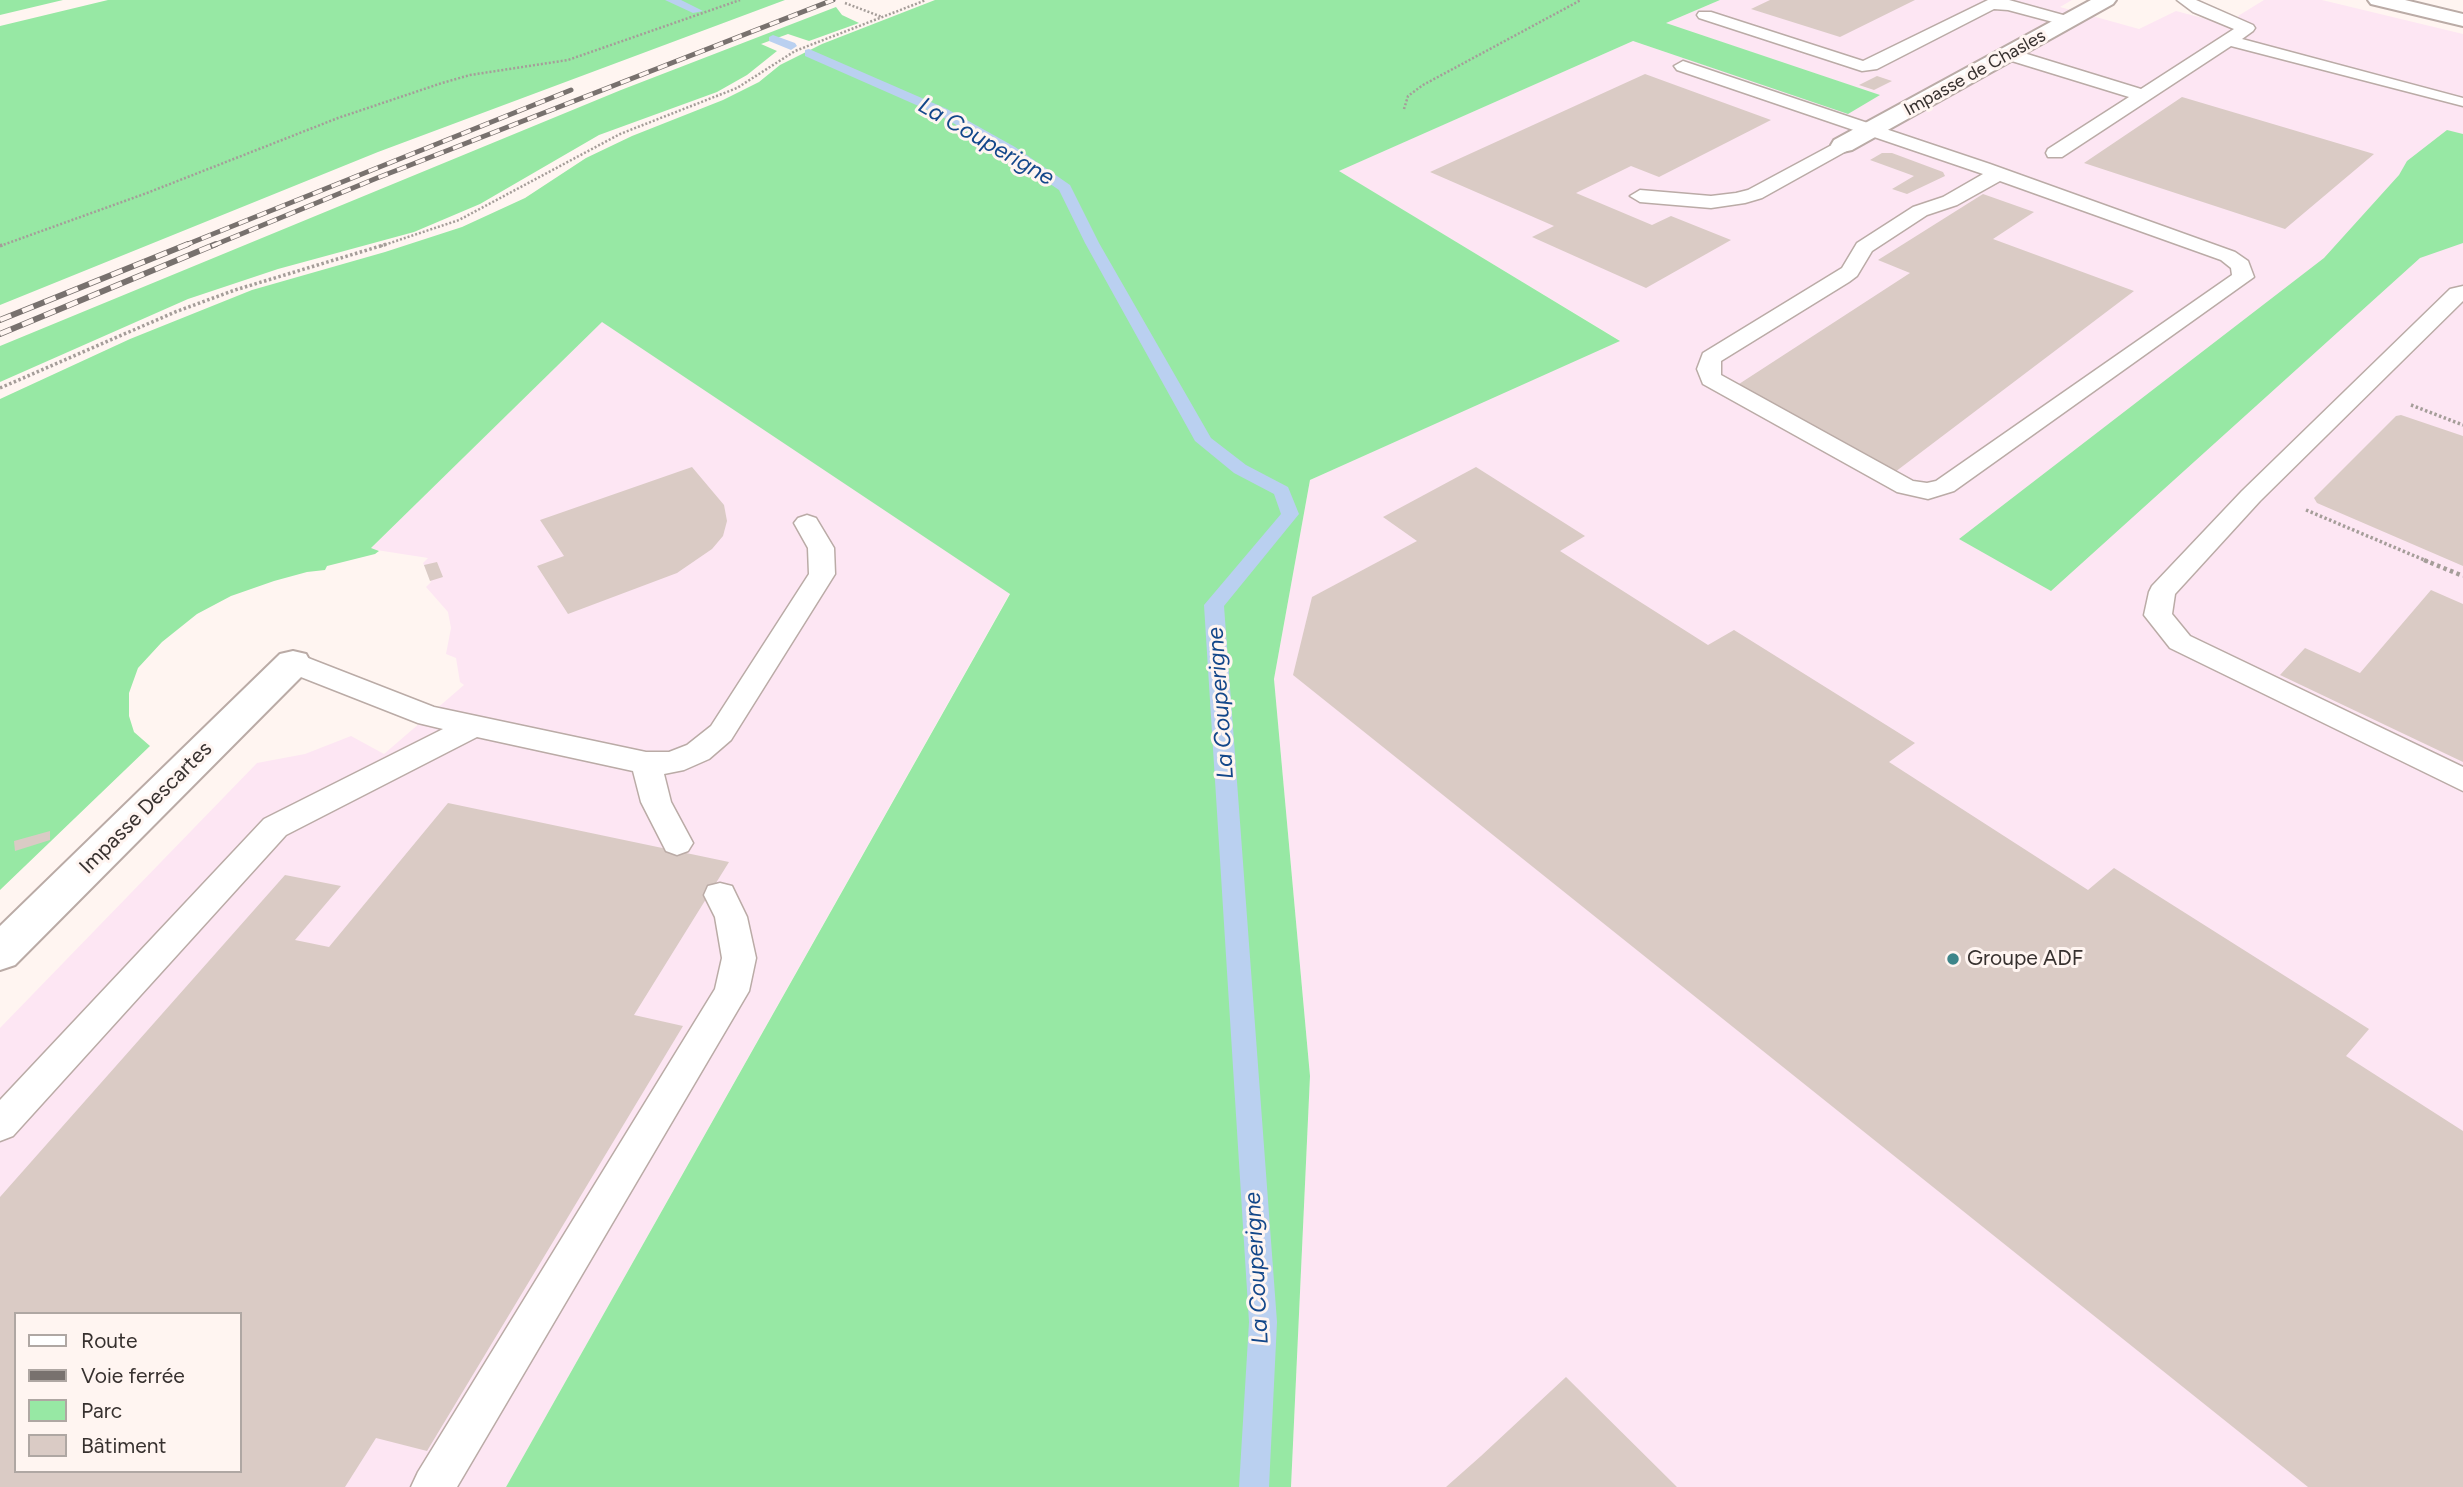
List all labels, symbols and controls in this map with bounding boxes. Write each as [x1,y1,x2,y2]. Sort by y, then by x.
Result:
street label: Impasse de Chasles [1900,25,2050,121]
water label: La Couperigne [913,92,1059,192]
water label: La Couperigne [1202,626,1240,780]
street label: Impasse Descartes [75,737,217,879]
place label: Groupe ADF [1967,946,2083,972]
marker: Groupe ADF [1945,951,1961,967]
water label: La Couperigne [1239,1191,1275,1345]
legend [14,1312,242,1473]
text: Route [81,1328,137,1353]
text: Voie ferrée [81,1363,185,1388]
text: Parc [81,1398,122,1423]
text: Bâtiment [81,1433,166,1458]

